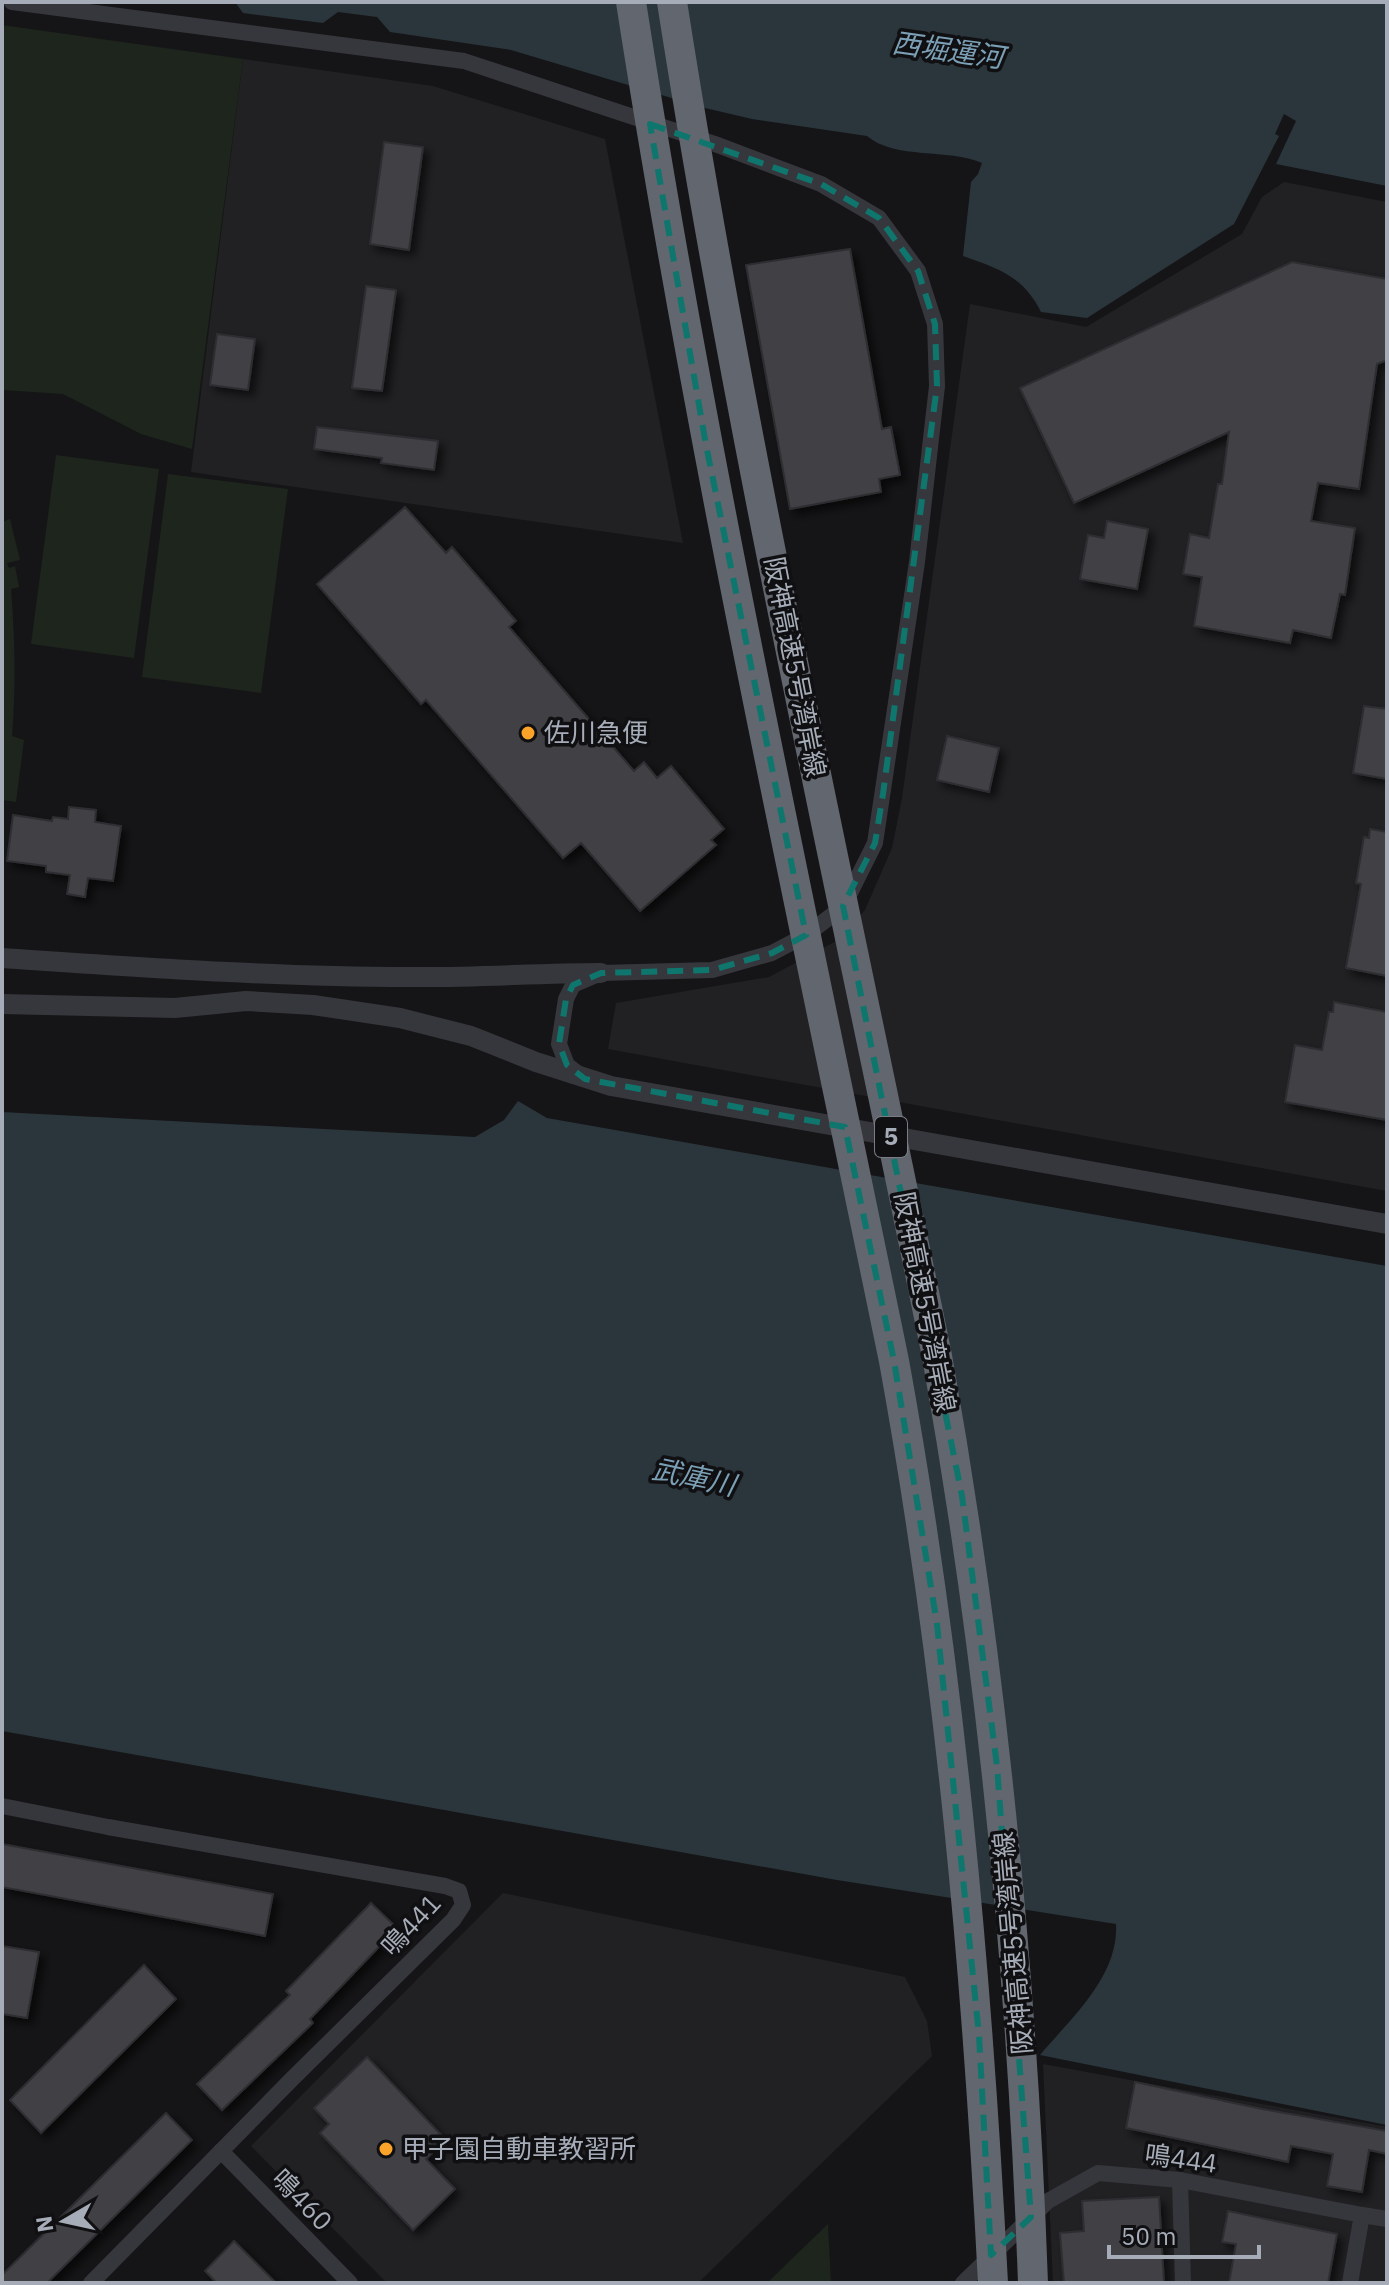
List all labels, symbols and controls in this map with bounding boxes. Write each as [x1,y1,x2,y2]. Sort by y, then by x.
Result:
water label: 西堀運河 [890,23,1011,76]
street label: 阪神高速5号湾岸線 [758,554,834,780]
place label: 佐川急便 [544,715,648,749]
marker: 佐川急便 [519,724,537,742]
road number: 5 [875,1117,907,1157]
street label: 阪神高速5号湾岸線 [888,1189,964,1415]
water label: 武庫川 [649,1450,742,1504]
street label: 阪神高速5号湾岸線 [985,1830,1039,2056]
street label: 鳴441 [373,1886,448,1963]
place label: 甲子園自動車教習所 [402,2131,636,2165]
street label: 鳴444 [1143,2136,1220,2180]
marker: 甲子園自動車教習所 [377,2140,395,2158]
street label: 鳴460 [265,2161,340,2237]
north arrow [24,2181,104,2261]
scale bar [1109,2209,1259,2259]
text: N [28,2214,59,2234]
text: 50 m [1121,2220,1176,2252]

